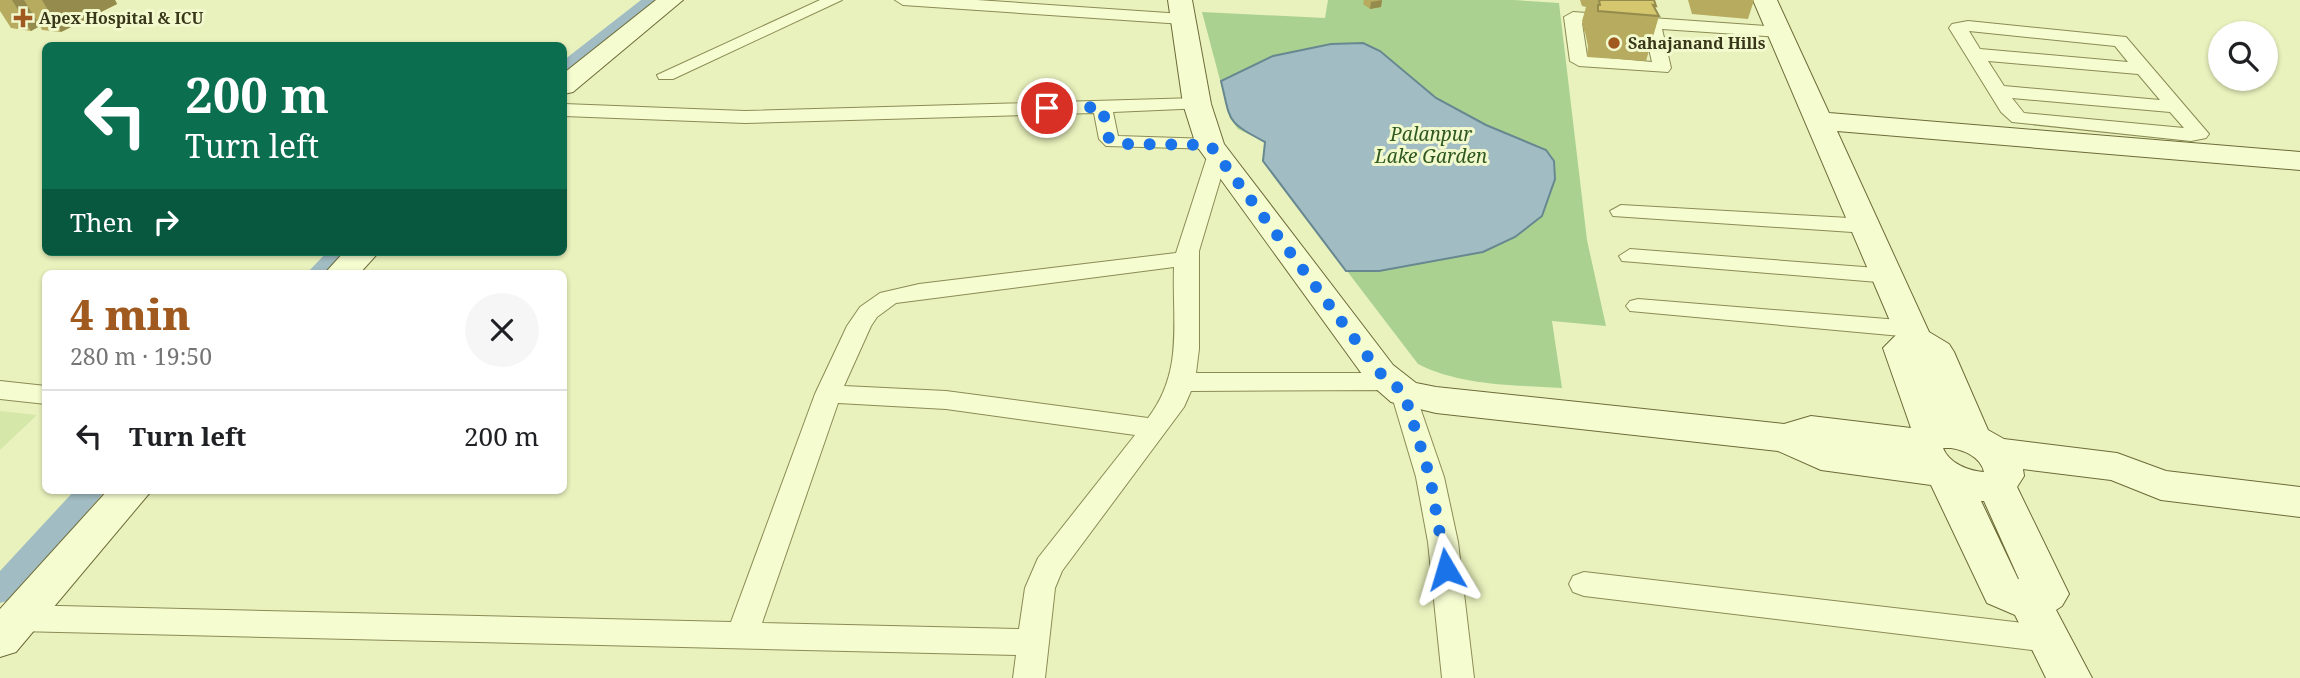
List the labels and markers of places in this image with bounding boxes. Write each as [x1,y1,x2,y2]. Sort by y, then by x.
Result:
place label: Apex Hospital & ICU [39,7,204,29]
marker: Apex Hospital & ICU [13,8,33,28]
place label: Sahajanand Hills [1628,32,1766,54]
marker: Sahajanand Hills [1606,35,1622,51]
pin [1017,78,1077,138]

